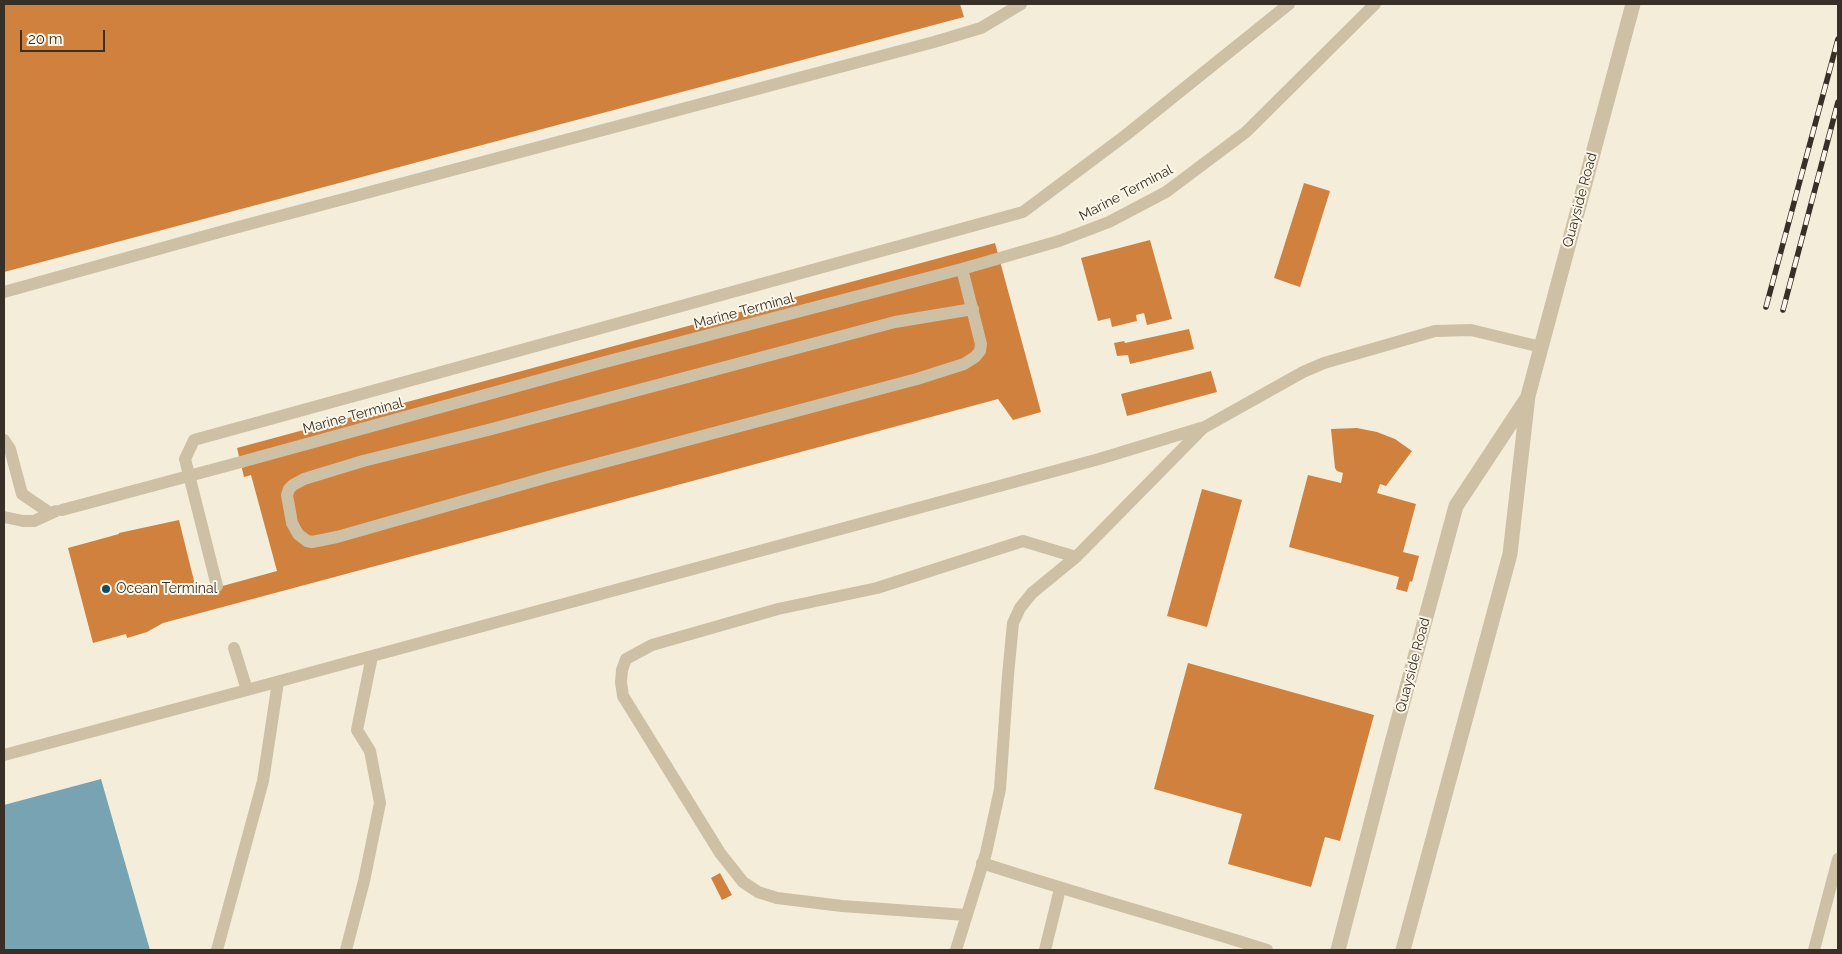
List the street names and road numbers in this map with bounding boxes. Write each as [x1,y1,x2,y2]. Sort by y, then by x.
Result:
street label: Quayside Road [1559,151,1601,249]
street label: Marine Terminal [1076,161,1176,225]
street label: Marine Terminal [692,290,796,332]
street label: Marine Terminal [301,395,405,437]
street label: Quayside Road [1392,616,1434,714]

